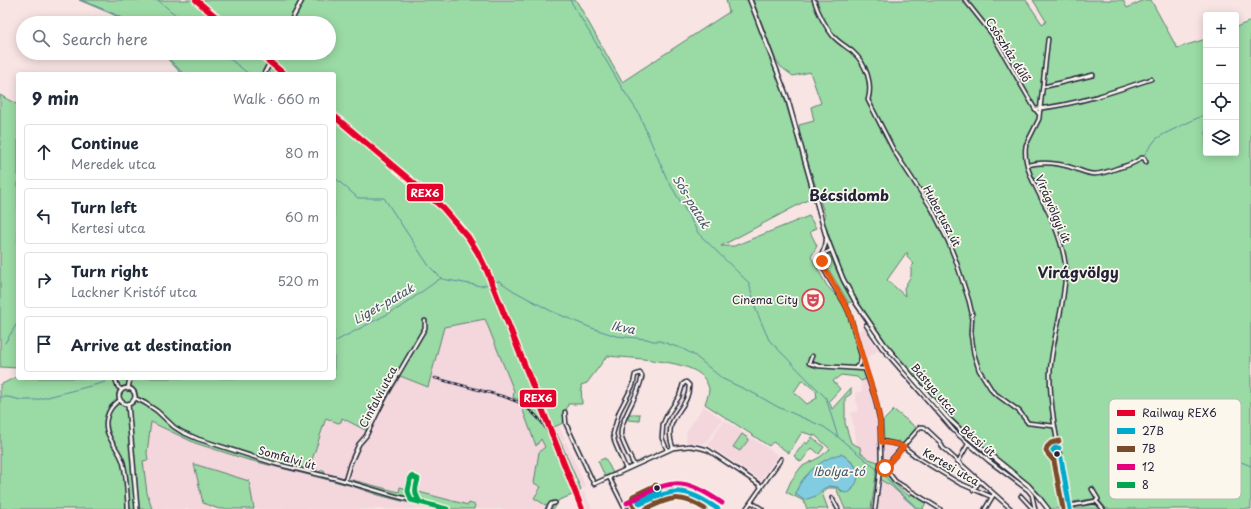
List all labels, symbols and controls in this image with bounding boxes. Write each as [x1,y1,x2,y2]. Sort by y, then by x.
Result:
map controls [1203,12,1239,156]
button: + [1203,12,1239,48]
street label: Csőszház dűlő [982,14,1035,85]
search box [16,16,336,60]
icon: search [30,27,52,49]
text: Search here [62,27,148,50]
button: − [1203,48,1239,84]
button: locate [1203,84,1239,120]
text: 9 min [32,85,79,111]
text: Walk · 660 m [233,89,320,108]
button: layers [1203,120,1239,156]
text: Continue [71,131,139,154]
icon: ahead [33,141,55,163]
text: 80 m [285,143,319,162]
text: Meredek utca [71,154,156,173]
water label: Sós-patak [669,171,715,232]
street label: Virágvölgyi út [1031,172,1076,246]
street label: Hubertusz út [919,182,966,250]
line badge: REX6 [406,183,444,202]
district label: Bécsidomb [809,183,889,206]
text: REX6 [410,184,440,201]
text: Turn left [71,195,137,218]
icon: left [33,205,55,227]
text: 60 m [285,207,319,226]
text: Kertesi utca [71,218,145,237]
route end [813,252,831,270]
text: Turn right [71,259,148,282]
district label: Virágvölgy [1037,260,1119,283]
icon: right [33,269,55,291]
text: 520 m [277,271,319,290]
water label: Liget-patak [350,278,418,328]
text: Lackner Kristóf utca [71,282,197,301]
theatre icon: Cinema City [800,287,826,313]
place label: Cinema City [732,291,798,308]
water label: Ikva [610,316,637,338]
icon: arrive [33,333,55,355]
text: Arrive at destination [71,333,232,356]
street label: Bástya utca [907,359,962,418]
street label: Cinfalvi utca [354,363,401,431]
line badge: REX6 [519,389,557,408]
text: REX6 [523,389,553,406]
legend [1109,399,1241,499]
text: Railway REX6 [1142,404,1217,421]
street label: Bécsi út [957,421,1000,461]
text: 27B [1142,422,1164,439]
text: 7B [1142,440,1156,457]
street label: Somfalvi út [256,441,318,474]
street label: Kertesi utca [920,443,983,490]
unlabelled marker [1052,449,1062,459]
text: 12 [1142,458,1155,475]
route start [876,459,894,477]
water label: Ibolya-tó [813,462,866,480]
text: 8 [1142,476,1149,493]
unlabelled marker [652,483,662,493]

